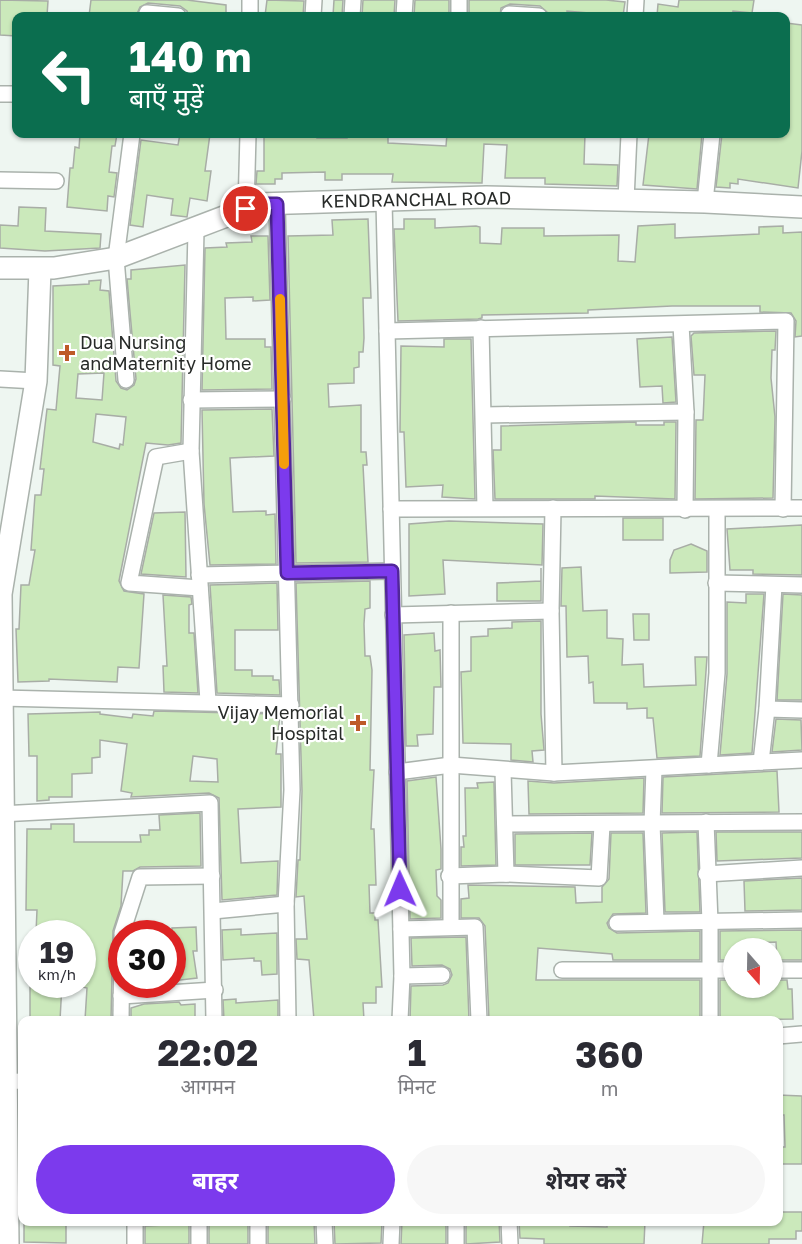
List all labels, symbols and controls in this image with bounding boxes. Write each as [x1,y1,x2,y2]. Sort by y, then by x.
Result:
text: 140 m [129,31,251,81]
icon: left [30,36,108,114]
text: बाएँ मुड़ें [129,82,204,114]
pin [220,183,271,234]
street label: KENDRANCHAL ROAD [321,186,511,212]
icon: arrive [229,192,262,225]
place label: Dua Nursing andMaternity Home [80,331,251,374]
marker: Dua Nursing andMaternity Home [58,344,76,362]
place label: Vijay Memorial Hospital [217,701,344,744]
marker: Vijay Memorial Hospital [349,714,367,732]
position arrow [368,857,432,921]
speed limit sign: 30 [108,920,186,998]
text: 19 [40,934,74,970]
north arrow [723,938,783,998]
map controls [723,938,783,998]
text: km/h [38,965,76,983]
text: 22:02 [157,1031,258,1074]
text: 1 [408,1031,426,1074]
text: 360 [575,1033,644,1076]
text: आगमन [180,1074,235,1098]
text: मिनट [398,1074,436,1098]
text: m [601,1076,618,1100]
button: बाहर [36,1145,395,1214]
button: शेयर करें [407,1145,765,1214]

